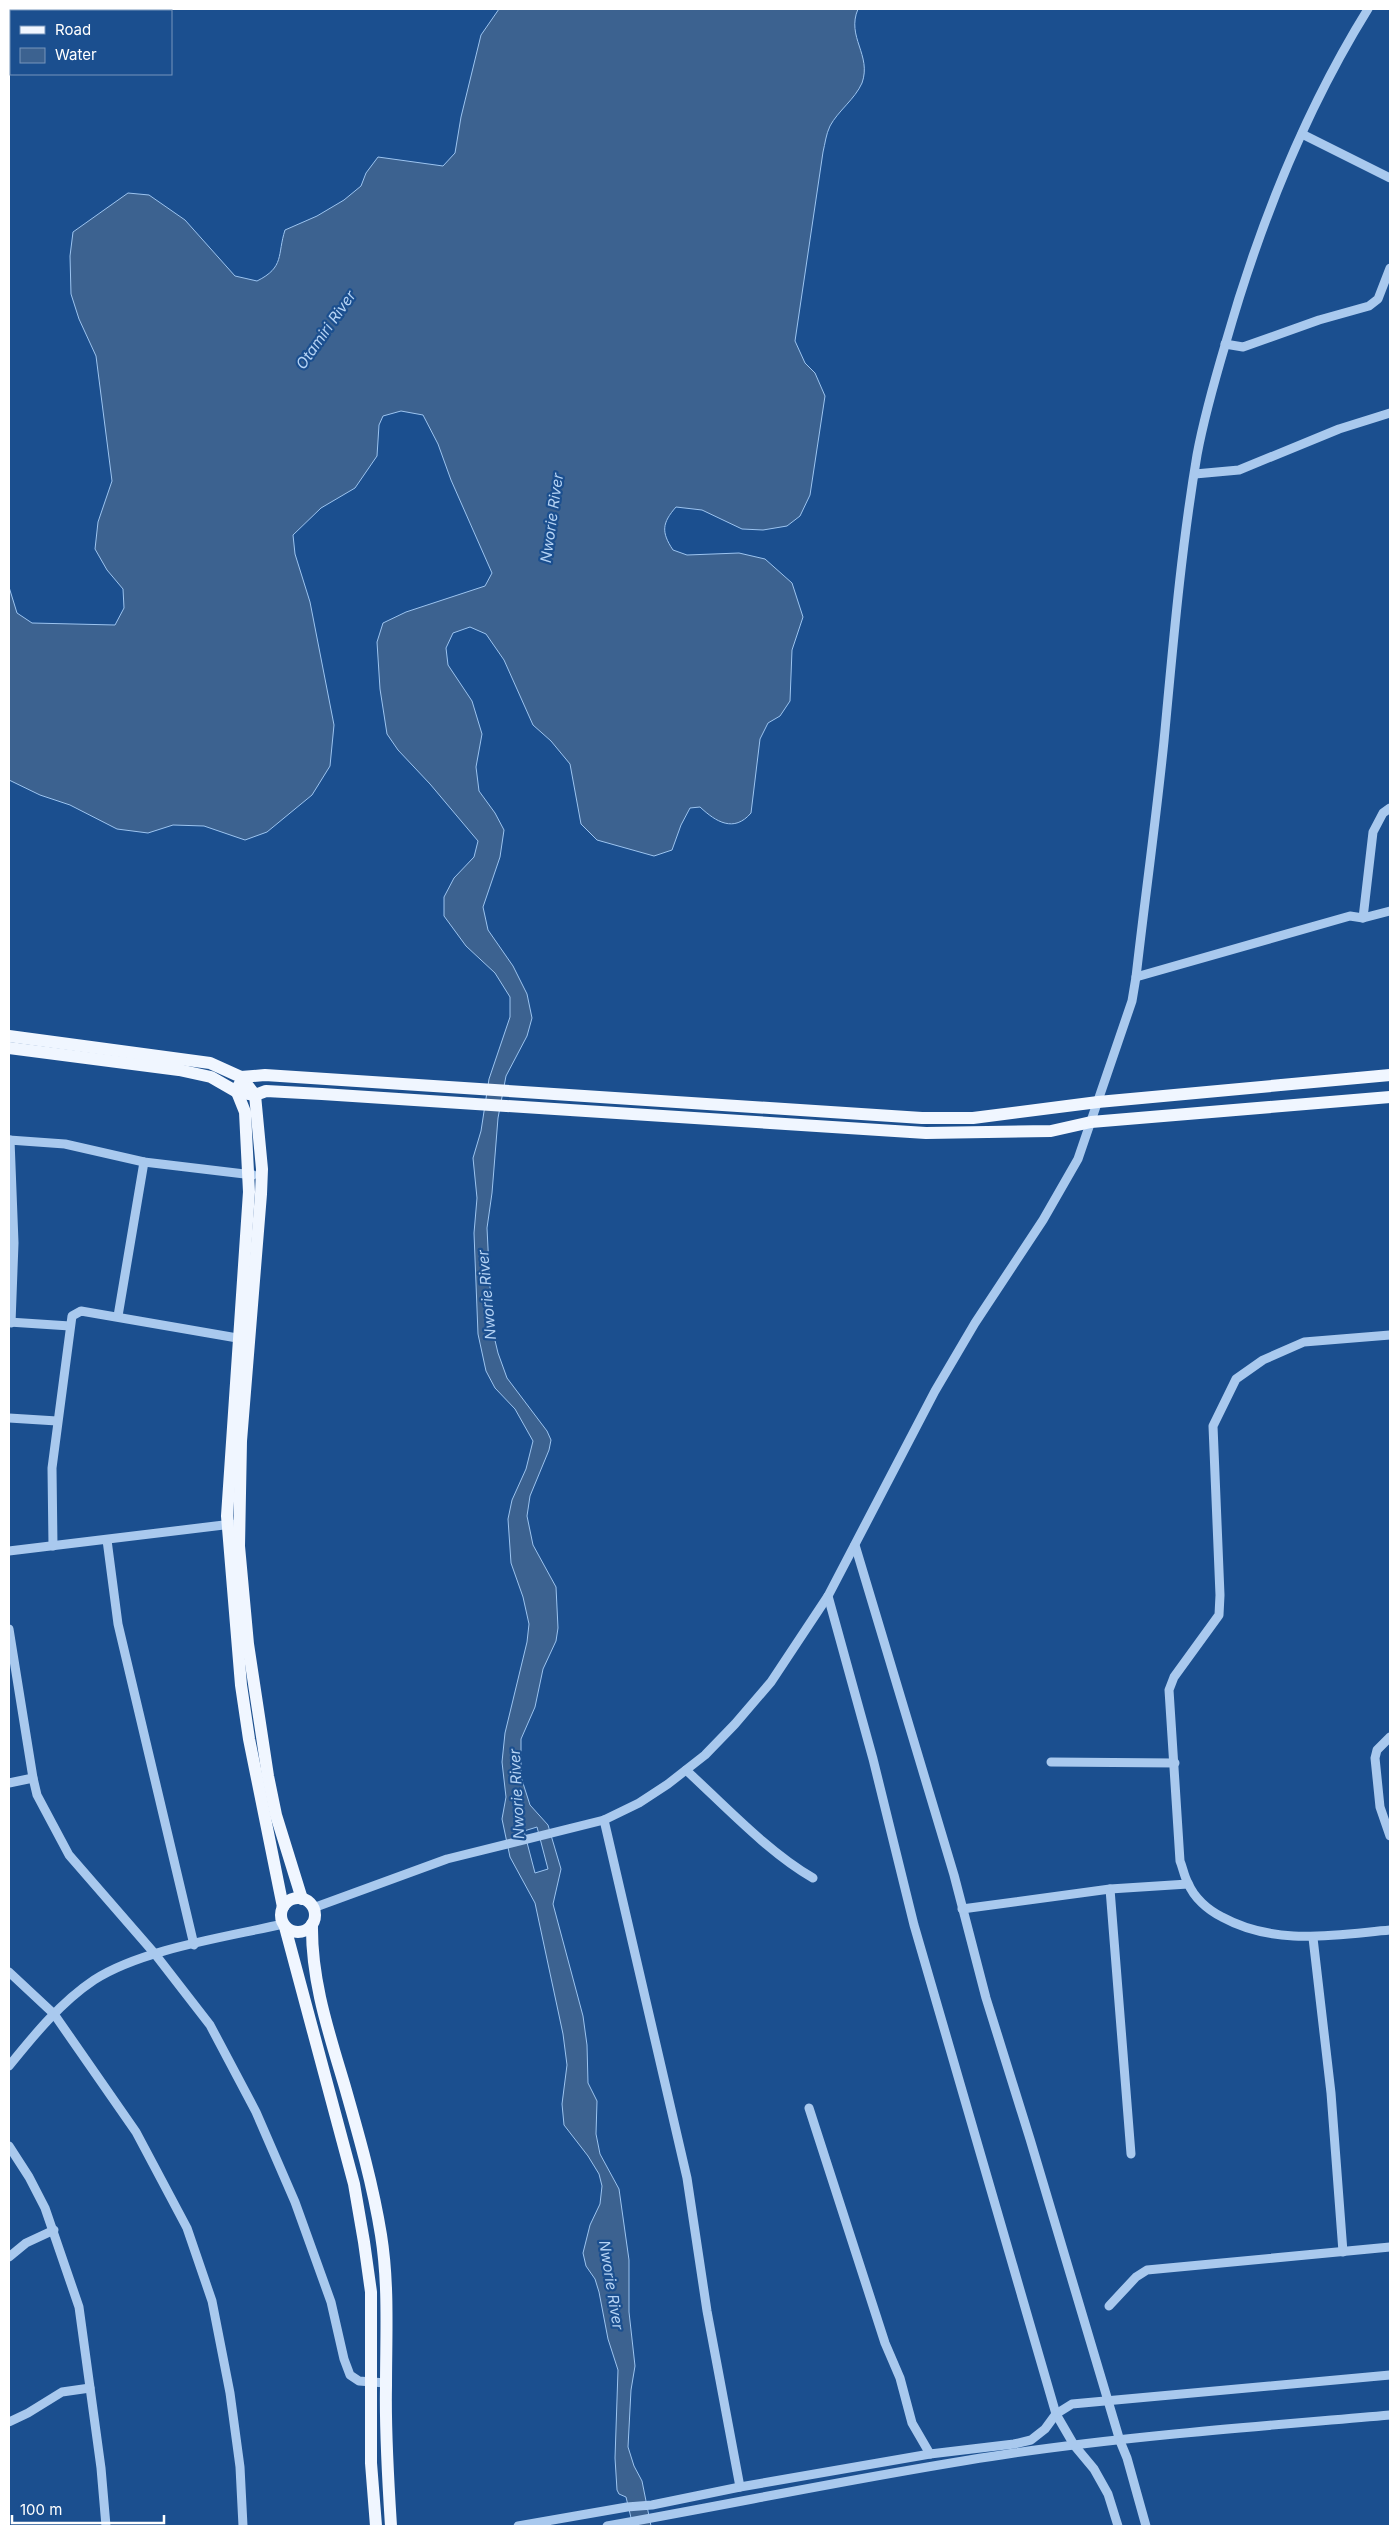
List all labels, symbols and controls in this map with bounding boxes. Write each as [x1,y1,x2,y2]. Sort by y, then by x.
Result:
legend [10,10,172,75]
text: Road [55,20,91,39]
text: Water [55,45,97,64]
water label: Otamiri River [292,286,360,373]
water label: Nworie River [536,472,567,564]
water label: Nworie River [473,1249,500,1341]
water label: Nworie River [505,1748,528,1840]
water label: Nworie River [595,2239,628,2331]
scale bar [12,2492,165,2524]
text: 100 m [20,2500,62,2519]

